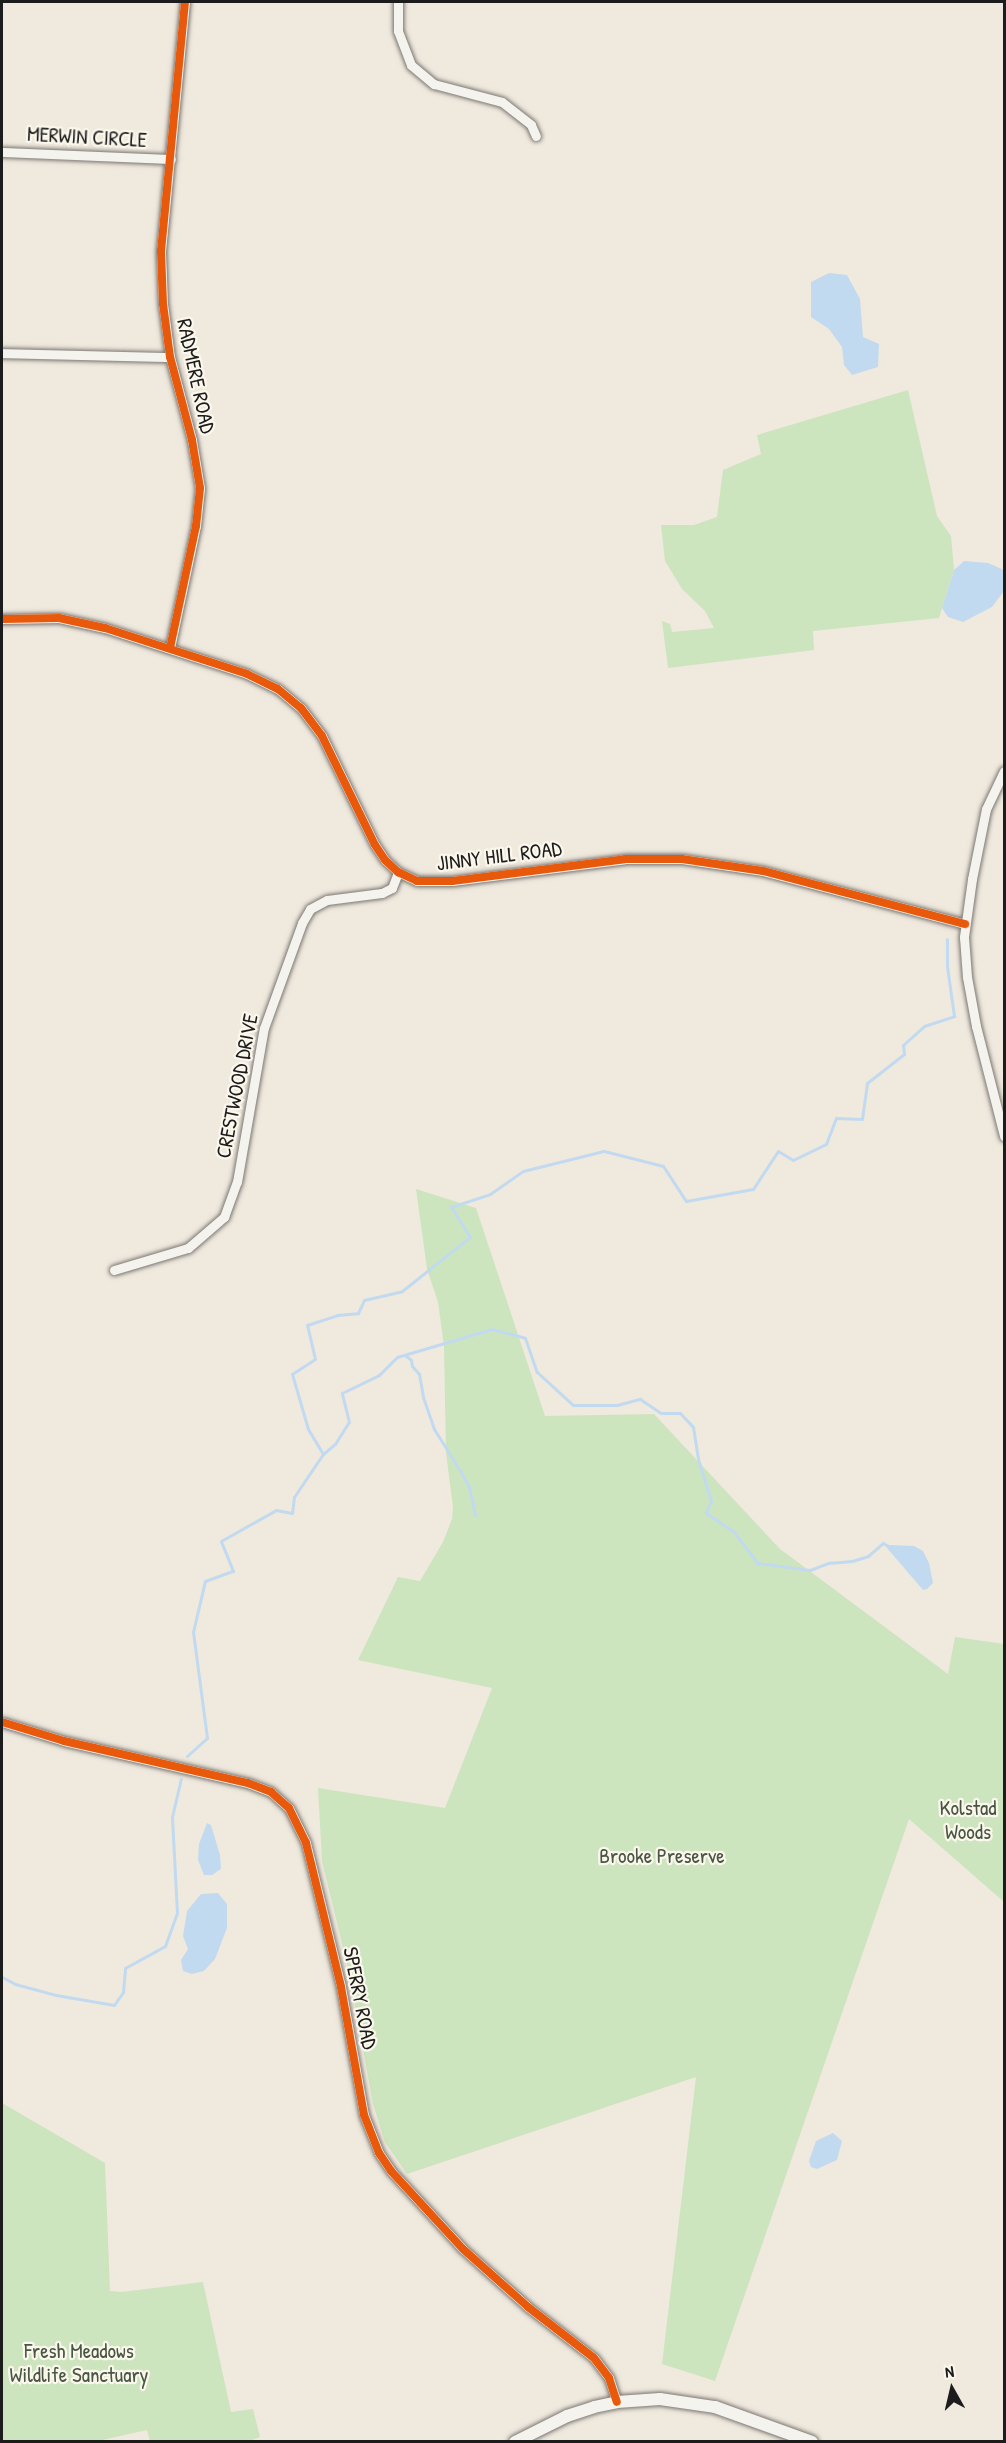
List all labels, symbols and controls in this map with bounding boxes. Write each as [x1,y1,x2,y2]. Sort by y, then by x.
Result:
street label: MERWIN CIRCLE [27,121,147,153]
street label: RADMERE ROAD [172,316,220,436]
street label: JINNY HILL ROAD [435,836,563,876]
street label: CRESTWOOD DRIVE [211,1012,263,1160]
park label: Kolstad Woods [940,1795,996,1845]
park label: Brooke Preserve [599,1843,725,1869]
street label: SPERRY ROAD [338,1945,382,2051]
park label: Fresh Meadows Wildlife Sanctuary [10,2338,148,2388]
north arrow [922,2359,982,2419]
text: N [944,2360,955,2383]

